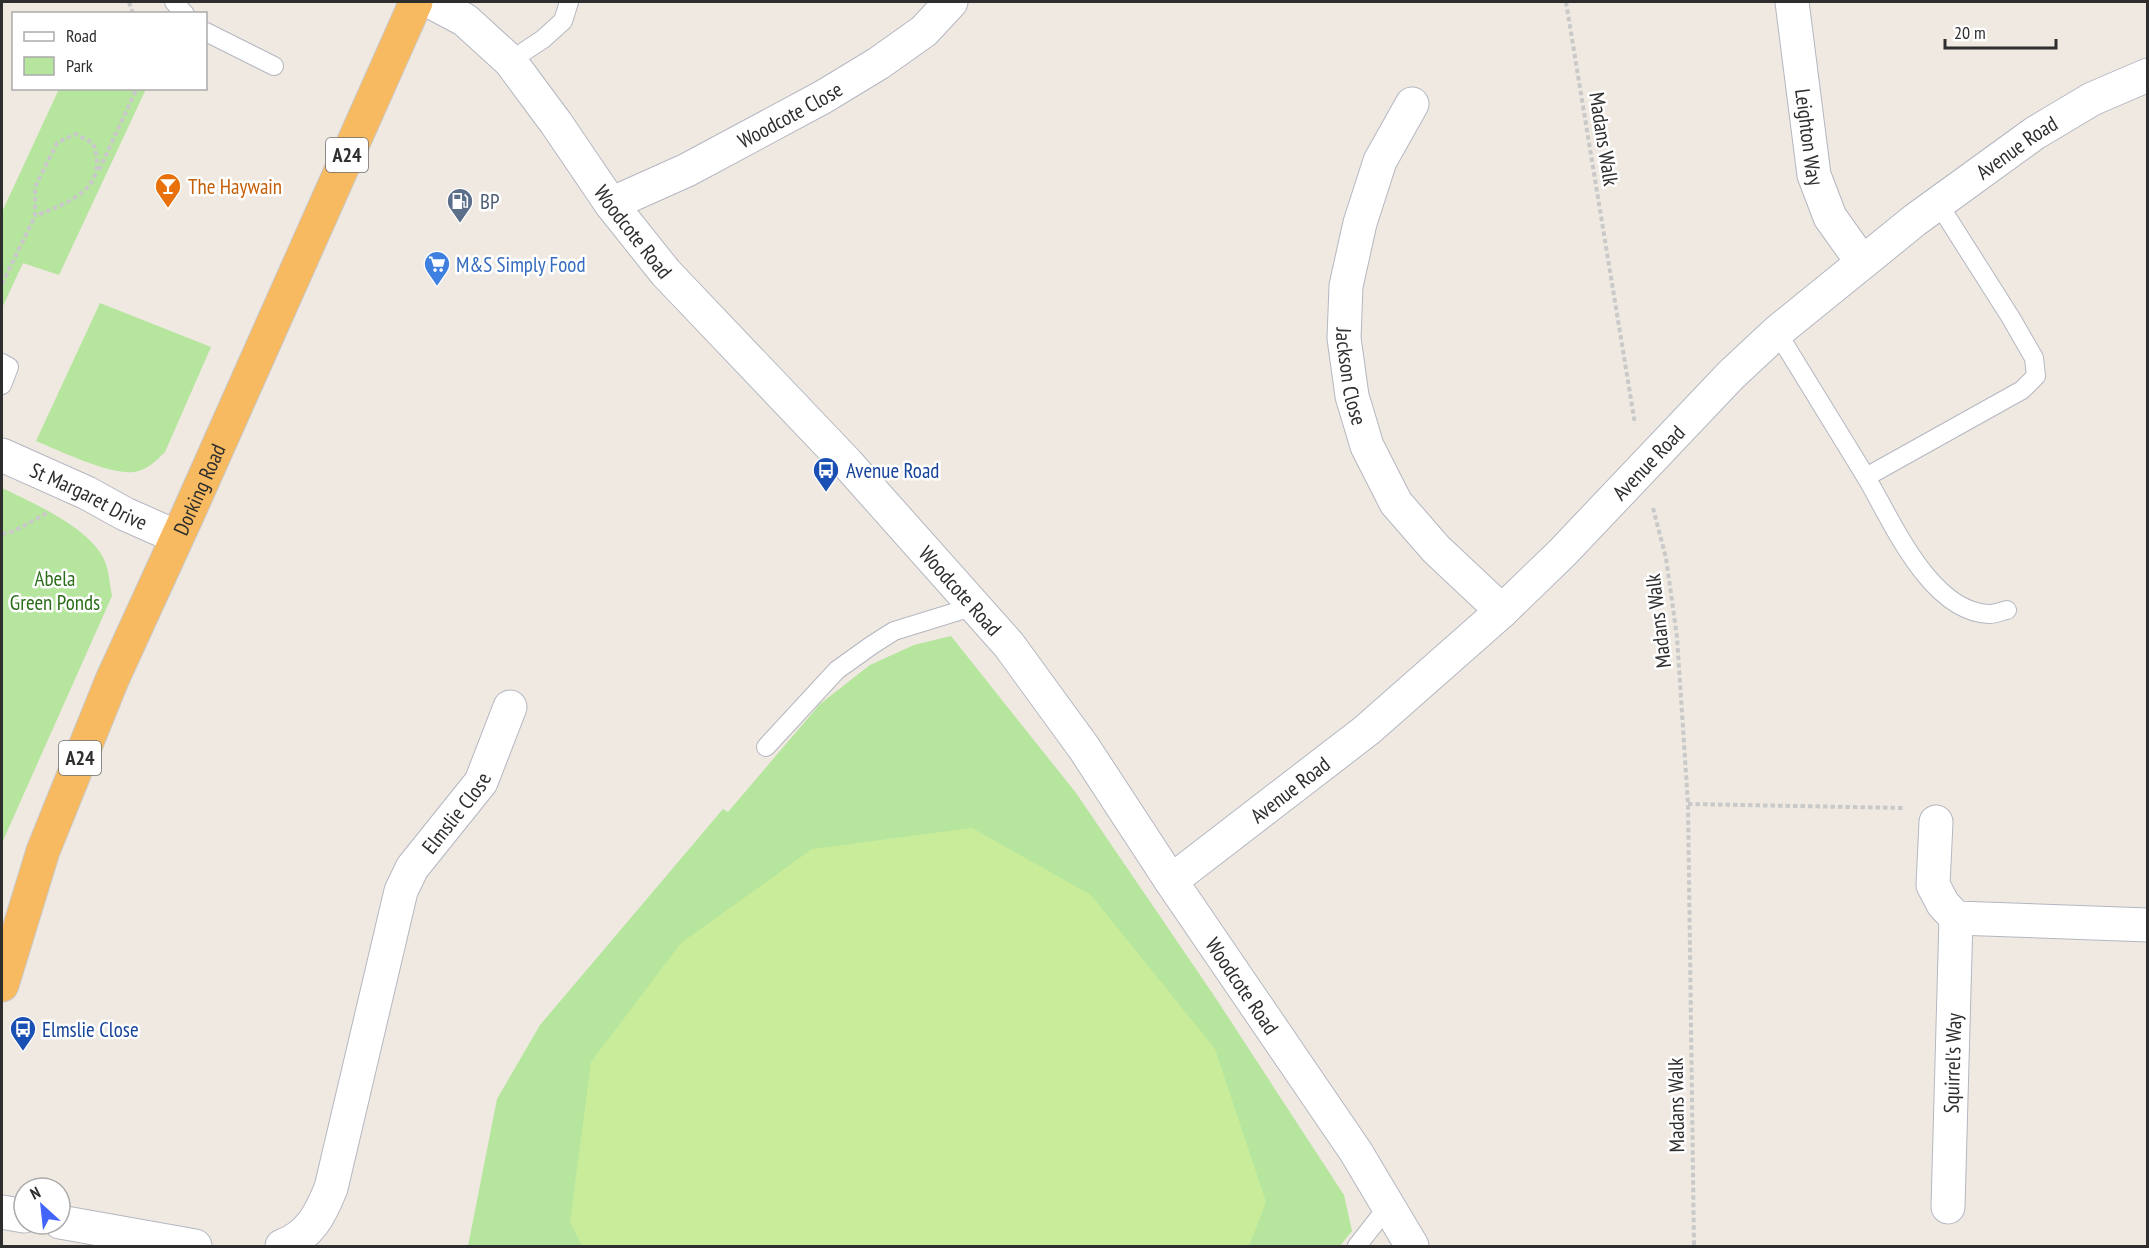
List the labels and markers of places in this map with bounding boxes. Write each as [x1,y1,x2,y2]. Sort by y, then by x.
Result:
bar icon: The Haywain [153,171,183,209]
place label: The Haywain [188,173,282,200]
fuel station icon: BP [445,186,475,224]
place label: BP [480,188,499,215]
supermarket icon: M&S Simply Food [422,249,452,287]
place label: M&S Simply Food [456,251,586,278]
bus stop icon: Avenue Road [811,455,841,493]
place label: Avenue Road [846,457,939,484]
bus stop icon: Elmslie Close [8,1014,38,1052]
place label: Elmslie Close [42,1016,139,1043]

